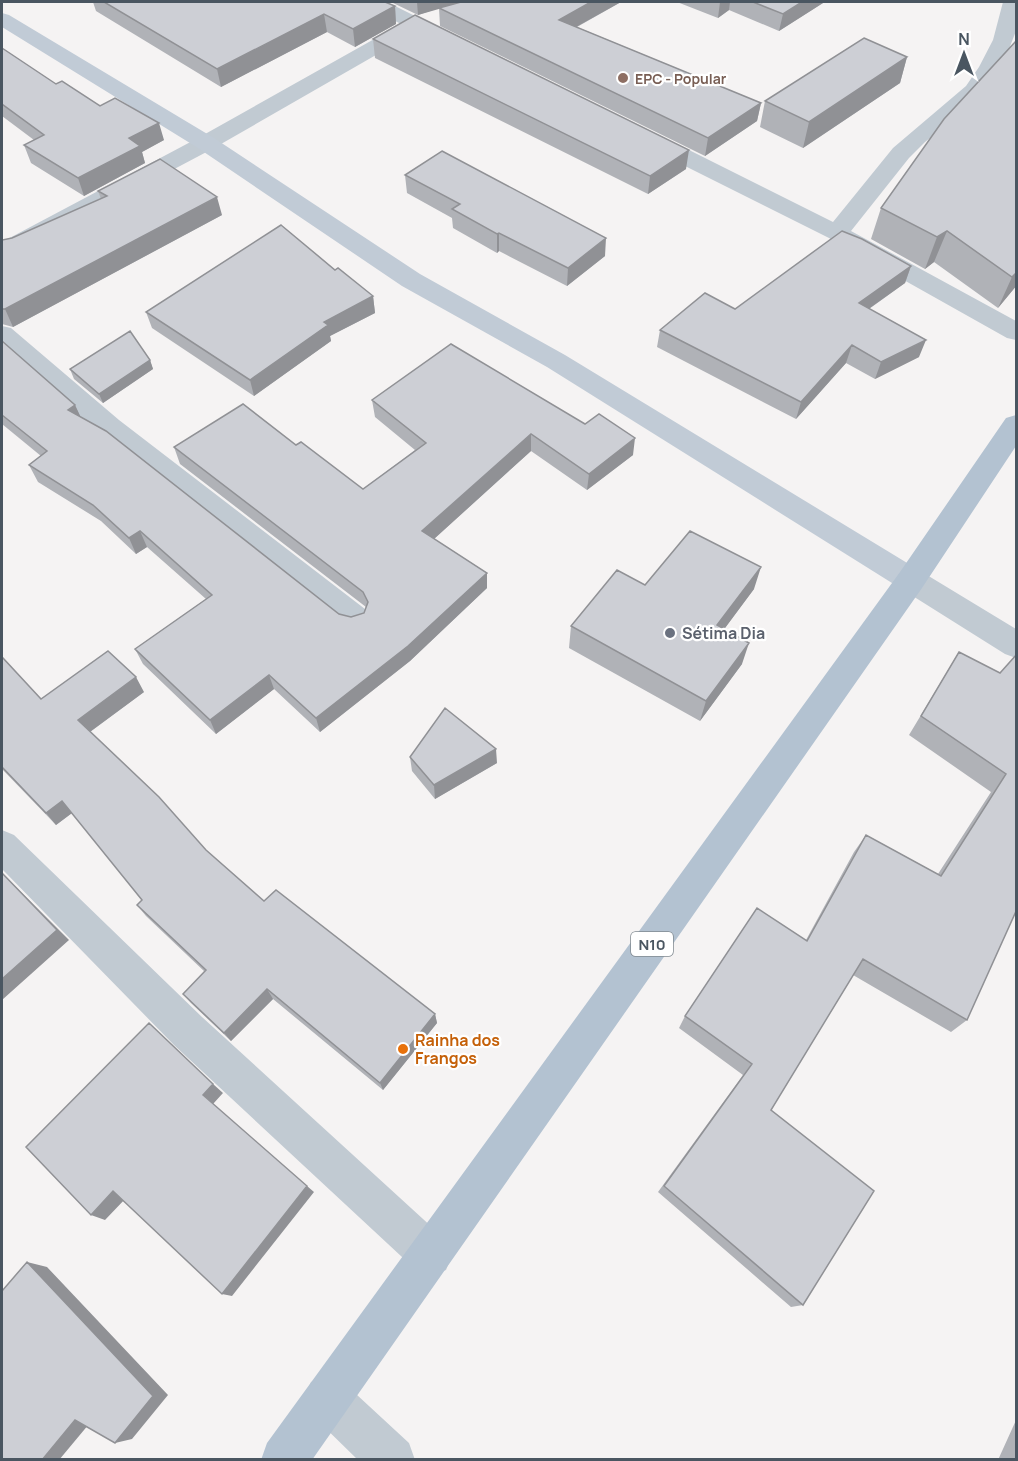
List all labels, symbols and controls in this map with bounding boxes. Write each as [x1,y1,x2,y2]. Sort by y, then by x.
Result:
north arrow [934,24,994,84]
text: N [958,28,970,50]
place label: EPC - Popular [635,69,727,88]
marker: EPC - Popular [616,71,630,85]
place label: Sétima Dia [682,622,765,644]
marker: Sétima Dia [663,626,677,640]
road number: N10 [631,932,673,956]
place label: Rainha dos Frangos [415,1029,500,1069]
marker: Rainha dos Frangos [396,1042,410,1056]

